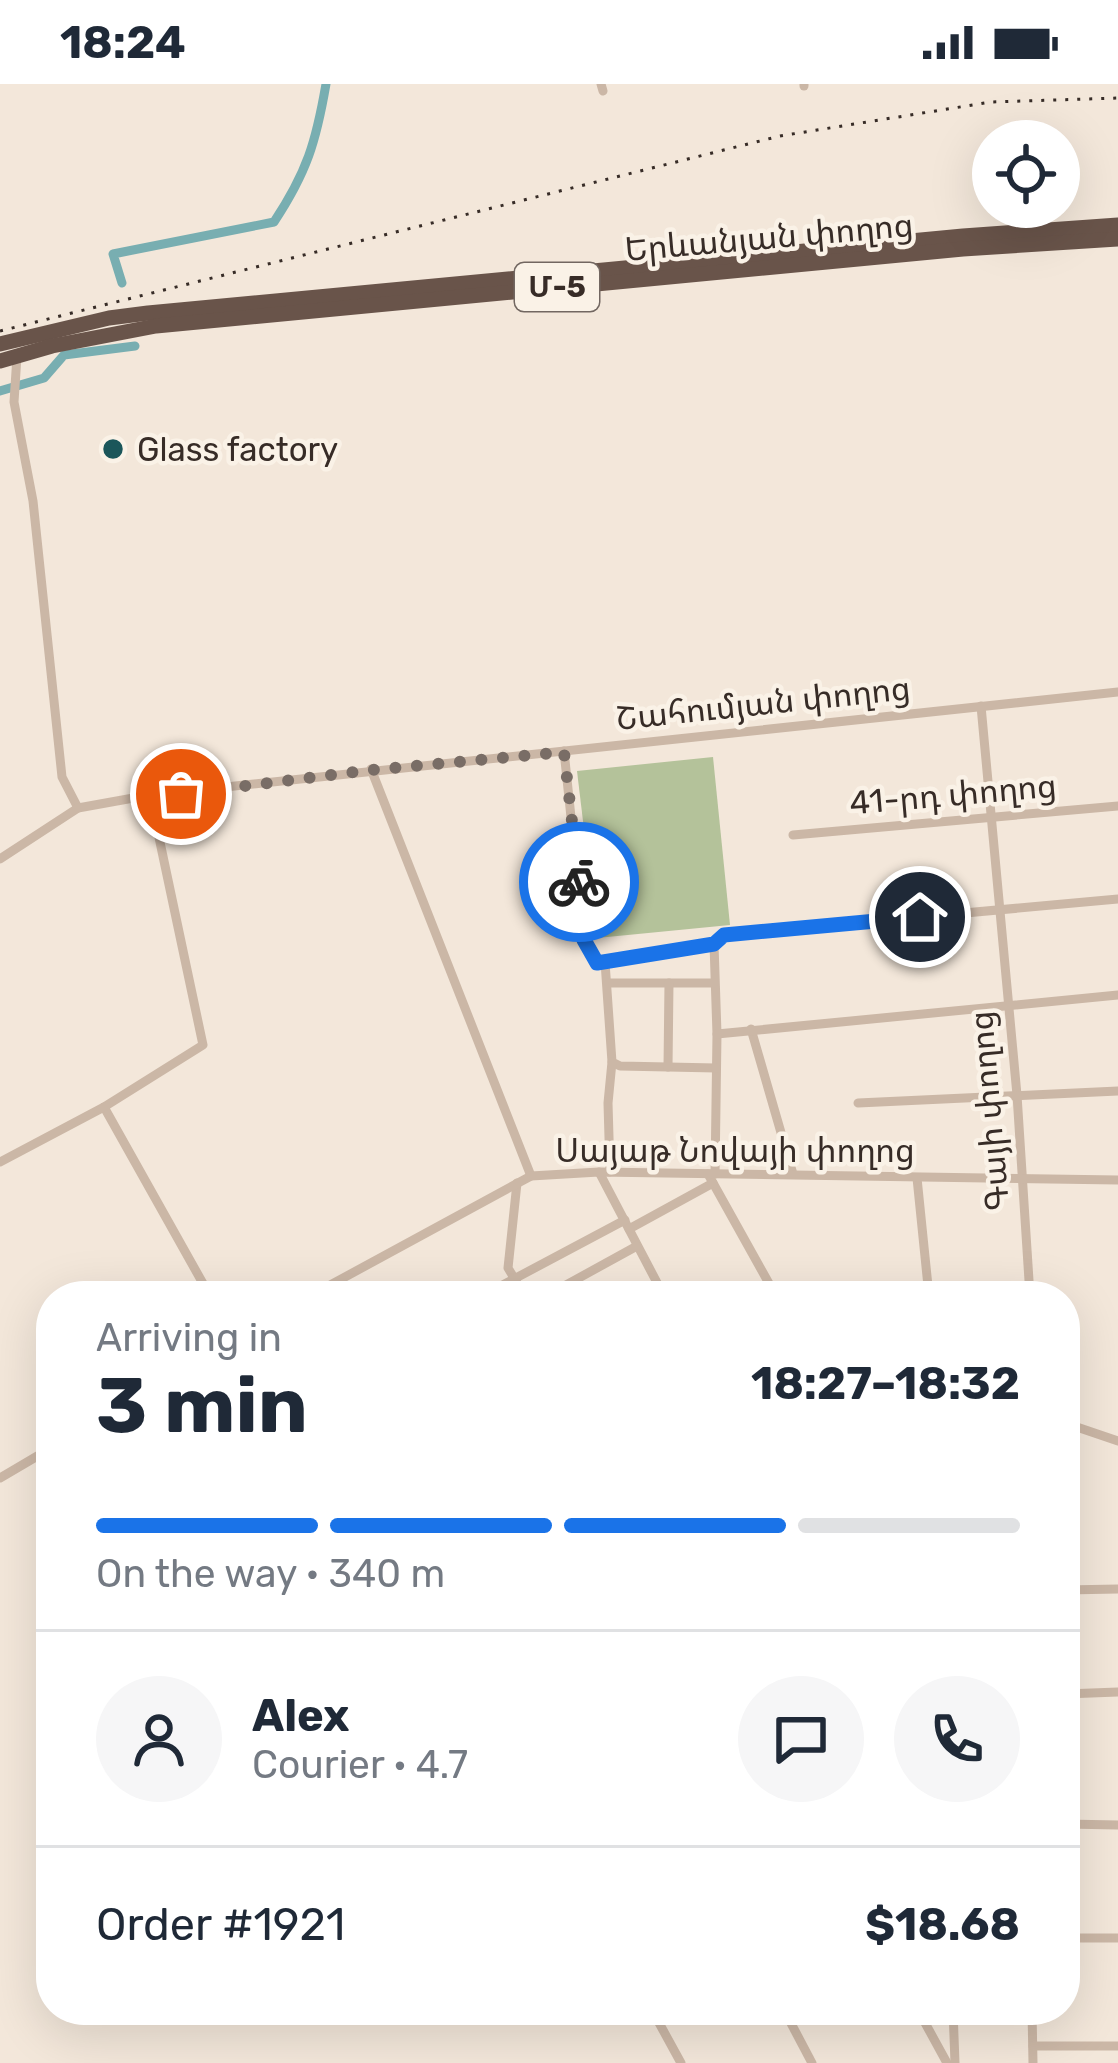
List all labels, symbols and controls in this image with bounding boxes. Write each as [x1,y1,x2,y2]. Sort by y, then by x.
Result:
text: 18:24 [60,16,186,69]
map controls [972,120,1080,228]
button: locate [972,120,1080,228]
street label: Երևանյան փողոց [623,205,915,269]
road number: Մ-5 [515,263,599,311]
place label: Glass factory [137,430,338,469]
marker: Glass factory [100,436,126,462]
street label: Շահումյան փողոց [614,668,912,738]
pin [130,743,232,845]
icon: bag [148,761,214,827]
street label: 41-րդ փողոց [848,766,1058,822]
courier [519,822,639,942]
icon: bike [546,849,612,915]
pin [869,866,971,968]
icon: home [887,884,953,950]
street label: Գայի փողոց [961,1009,1017,1213]
street label: Սայաթ Նովայի փողոց [555,1131,915,1170]
text: Arriving in [96,1315,282,1361]
text: 18:27–18:32 [751,1357,1020,1410]
text: 3 min [96,1359,308,1452]
text: On the way · 340 m [96,1551,445,1597]
button: person [96,1676,222,1802]
button: chat [738,1676,864,1802]
button: phone [894,1676,1020,1802]
text: Alex [252,1689,350,1742]
text: Courier · 4.7 [252,1742,468,1788]
text: Order #1921 [96,1898,345,1951]
text: $18.68 [865,1898,1020,1951]

